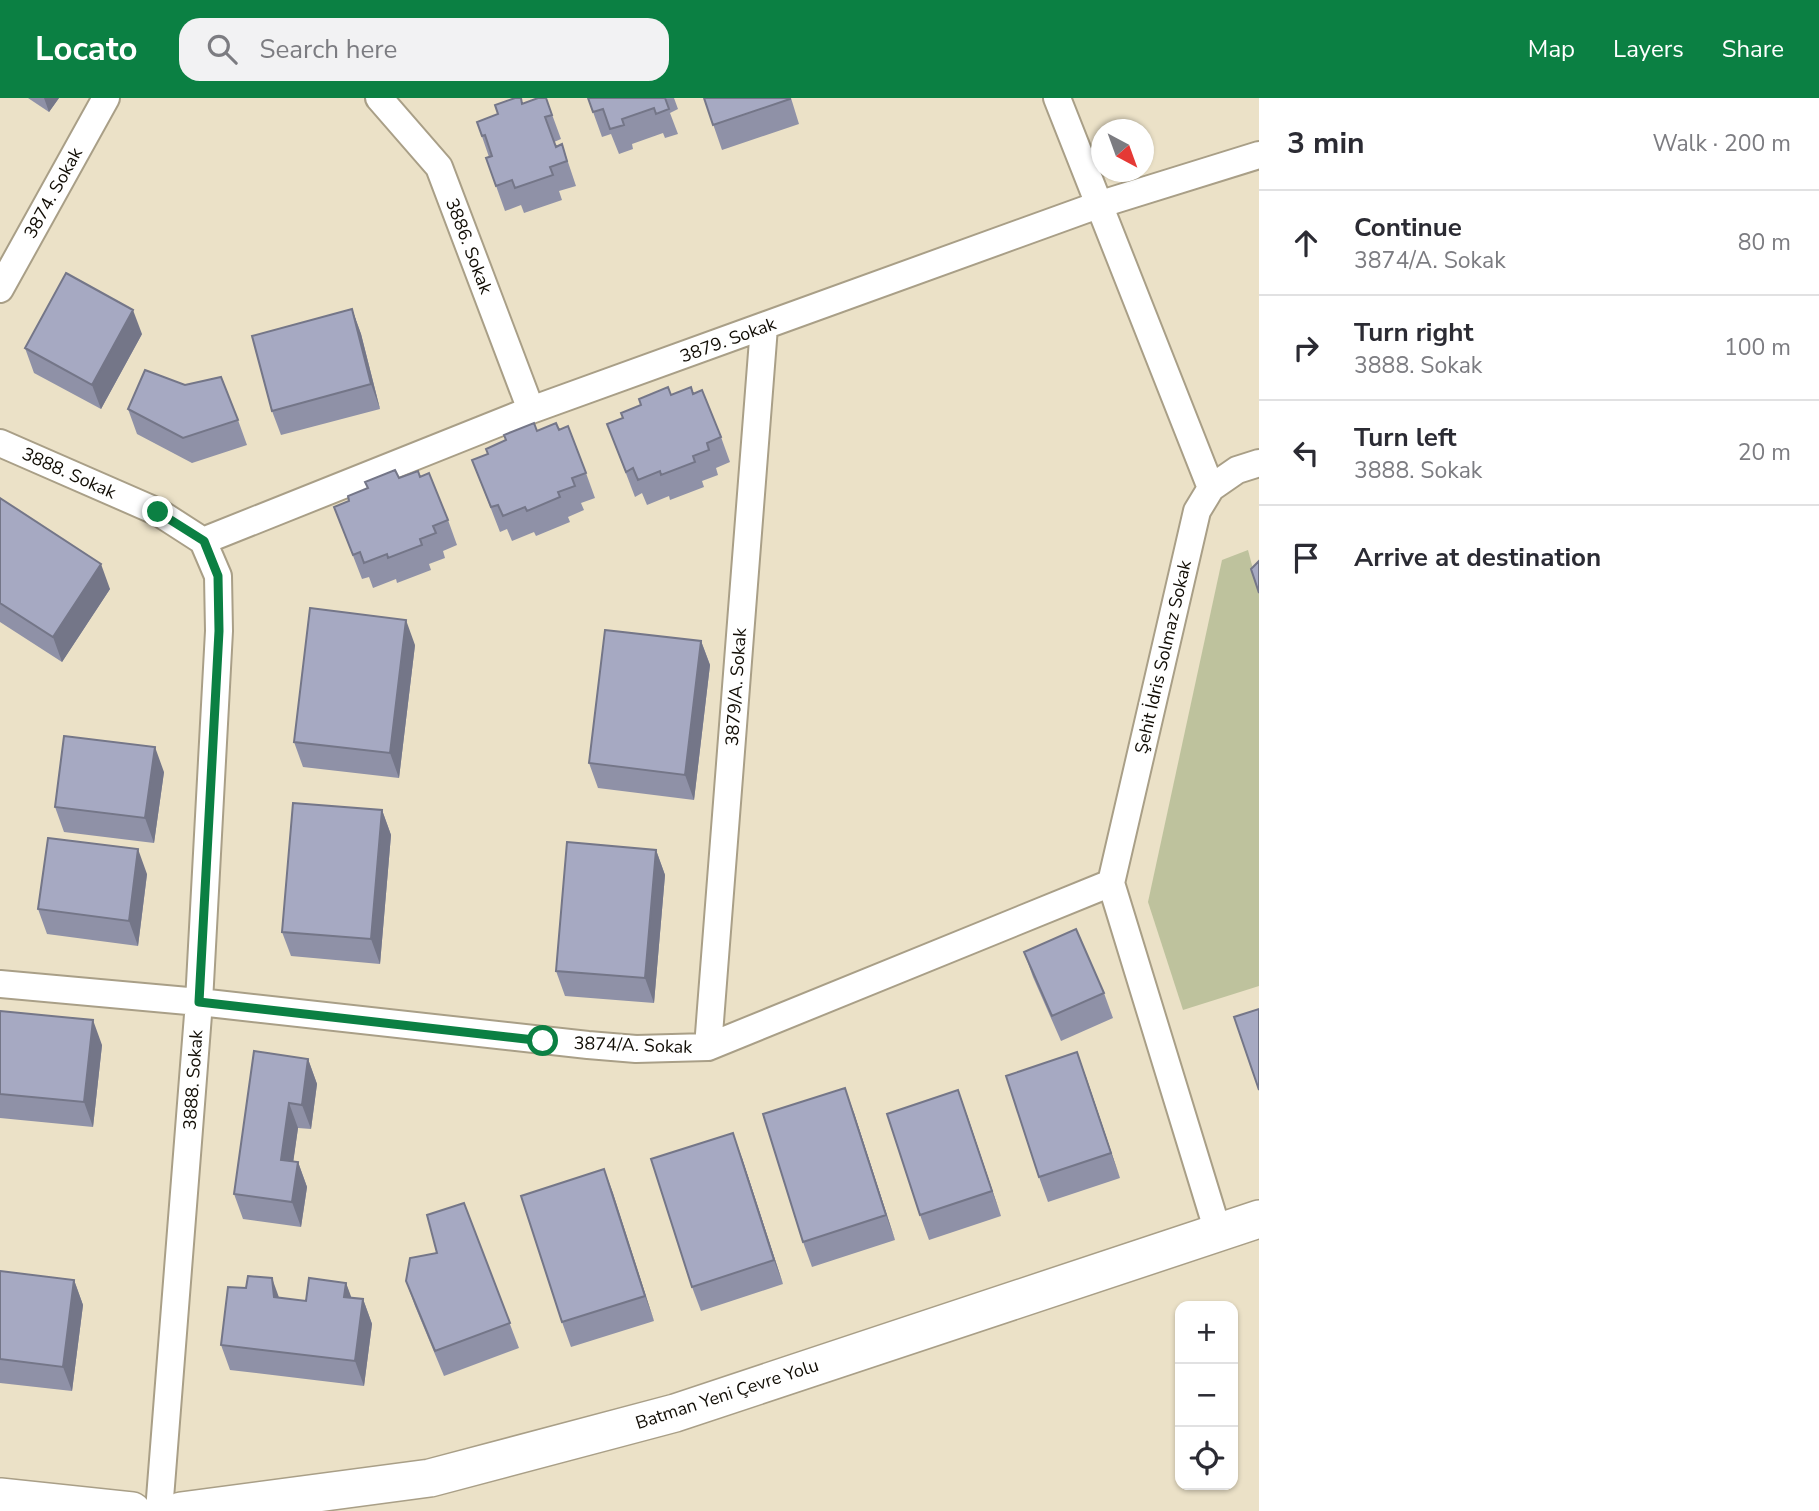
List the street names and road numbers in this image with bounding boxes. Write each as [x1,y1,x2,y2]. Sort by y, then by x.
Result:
street label: 3874. Sokak [18,142,88,243]
street label: 3886. Sokak [440,195,499,298]
street label: 3879. Sokak [677,311,780,368]
street label: 3888. Sokak [18,442,121,505]
street label: Şehit İdris Solmaz Sokak [1129,557,1197,756]
street label: 3879/A. Sokak [720,626,752,747]
street label: 3888. Sokak [178,1028,209,1131]
street label: 3874/A. Sokak [573,1031,694,1059]
street label: Batman Yeni Çevre Yolu [632,1353,822,1435]

